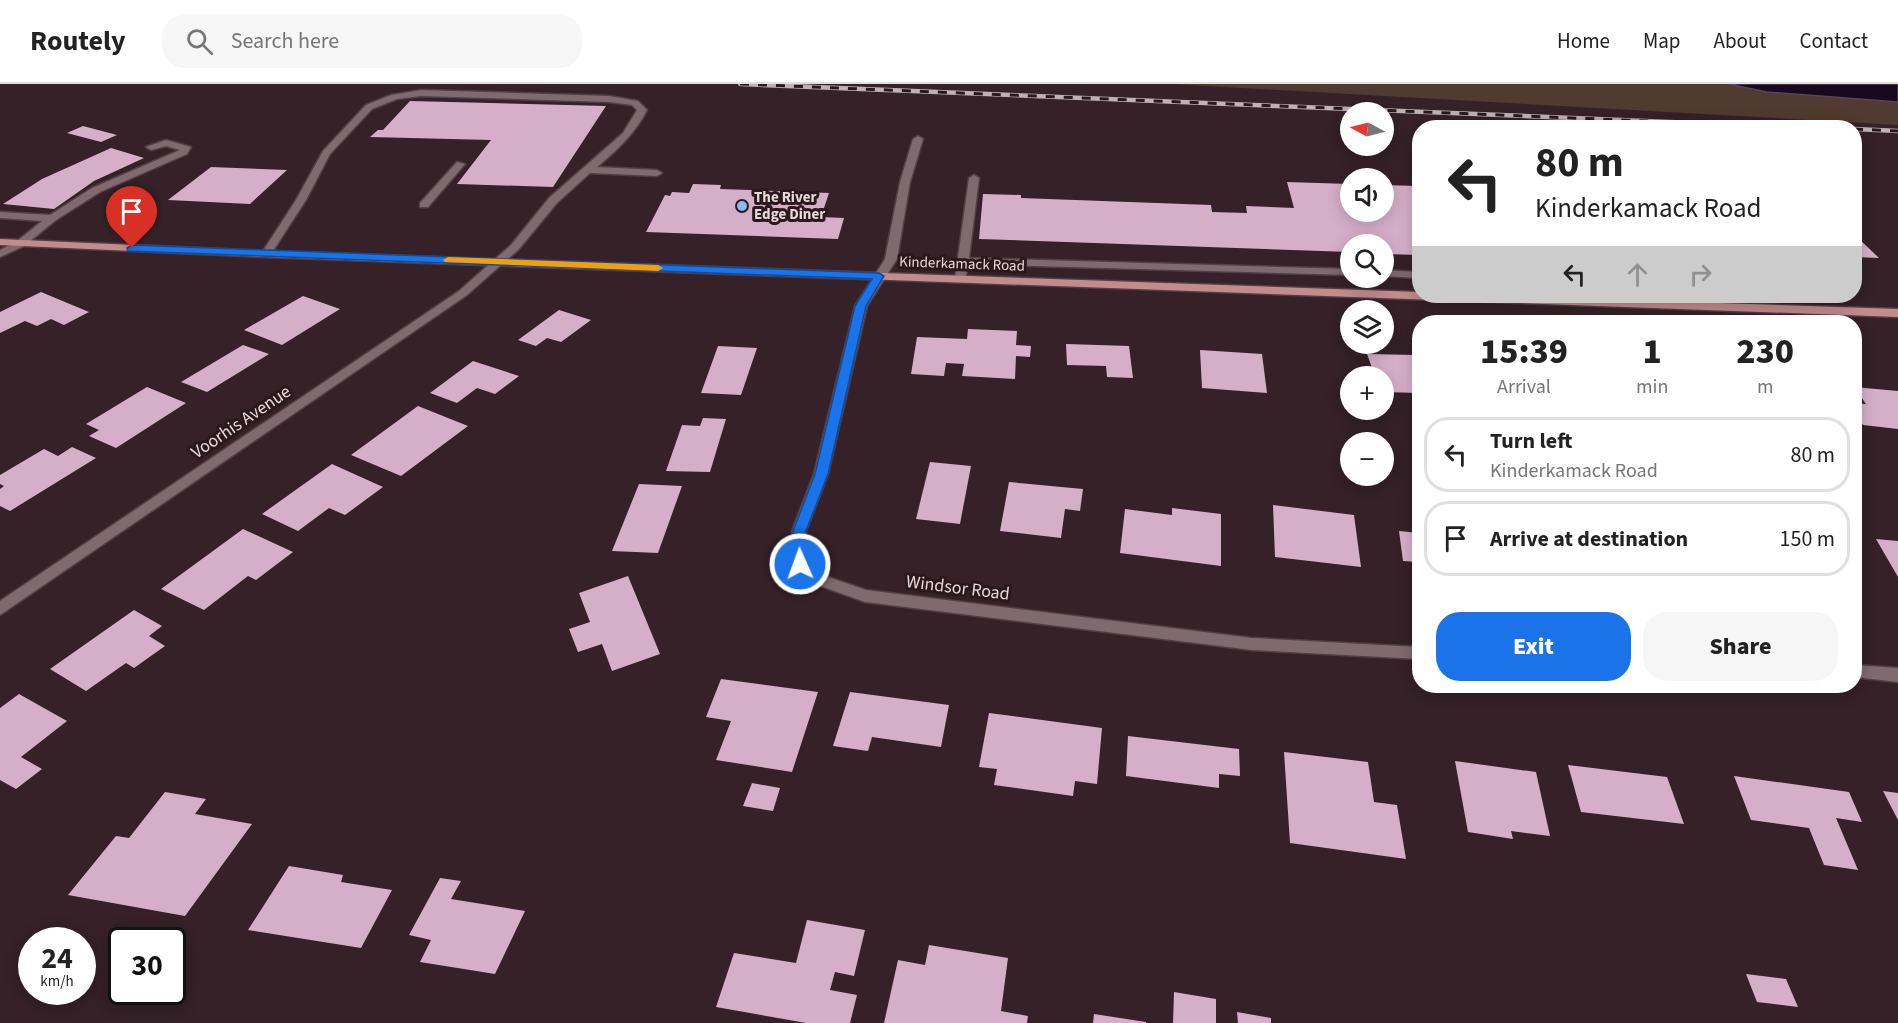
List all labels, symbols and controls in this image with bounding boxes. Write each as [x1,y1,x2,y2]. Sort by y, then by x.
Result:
search box [162,14,582,68]
text: Routely [30,21,126,61]
icon: search [183,25,216,58]
text: Search here [231,25,339,57]
text: Home [1557,26,1610,56]
text: Map [1643,26,1681,56]
text: About [1714,26,1766,56]
text: Contact [1799,26,1868,56]
north arrow [1340,102,1394,156]
map controls [1340,102,1394,486]
text: 80 m [1535,133,1624,193]
icon: left [1436,144,1514,222]
button: sound [1340,168,1394,222]
pin [106,186,157,248]
place label: The River Edge Diner [754,187,825,225]
text: Kinderkamack Road [1535,189,1762,228]
icon: arrive [115,195,148,228]
marker: The River Edge Diner [735,199,749,213]
button: search [1340,234,1394,288]
street label: Kinderkamack Road [899,251,1025,277]
icon: left [1558,258,1591,291]
icon: ahead [1621,258,1654,291]
icon: right [1684,258,1717,291]
button: layers [1340,300,1394,354]
text: 15:39 [1480,326,1568,377]
text: 1 [1643,326,1662,377]
text: 230 [1736,326,1794,377]
button: + [1340,366,1394,420]
text: Arrival [1497,373,1551,401]
text: min [1636,373,1668,401]
text: m [1757,373,1773,401]
street label: Voorhis Avenue [186,379,296,465]
text: Turn left [1490,425,1572,457]
button: − [1340,432,1394,486]
icon: left [1439,438,1472,471]
text: 80 m [1790,439,1835,471]
text: Kinderkamack Road [1490,457,1658,485]
icon: arrive [1439,522,1472,555]
text: Arrive at destination [1490,523,1688,555]
text: 150 m [1780,523,1835,555]
position arrow [768,532,832,596]
street label: Windsor Road [905,569,1011,607]
button: Exit [1436,612,1631,681]
button: Share [1643,612,1838,681]
speed limit sign: 30 [108,927,186,1005]
text: 24 [41,937,73,980]
text: km/h [40,971,74,992]

